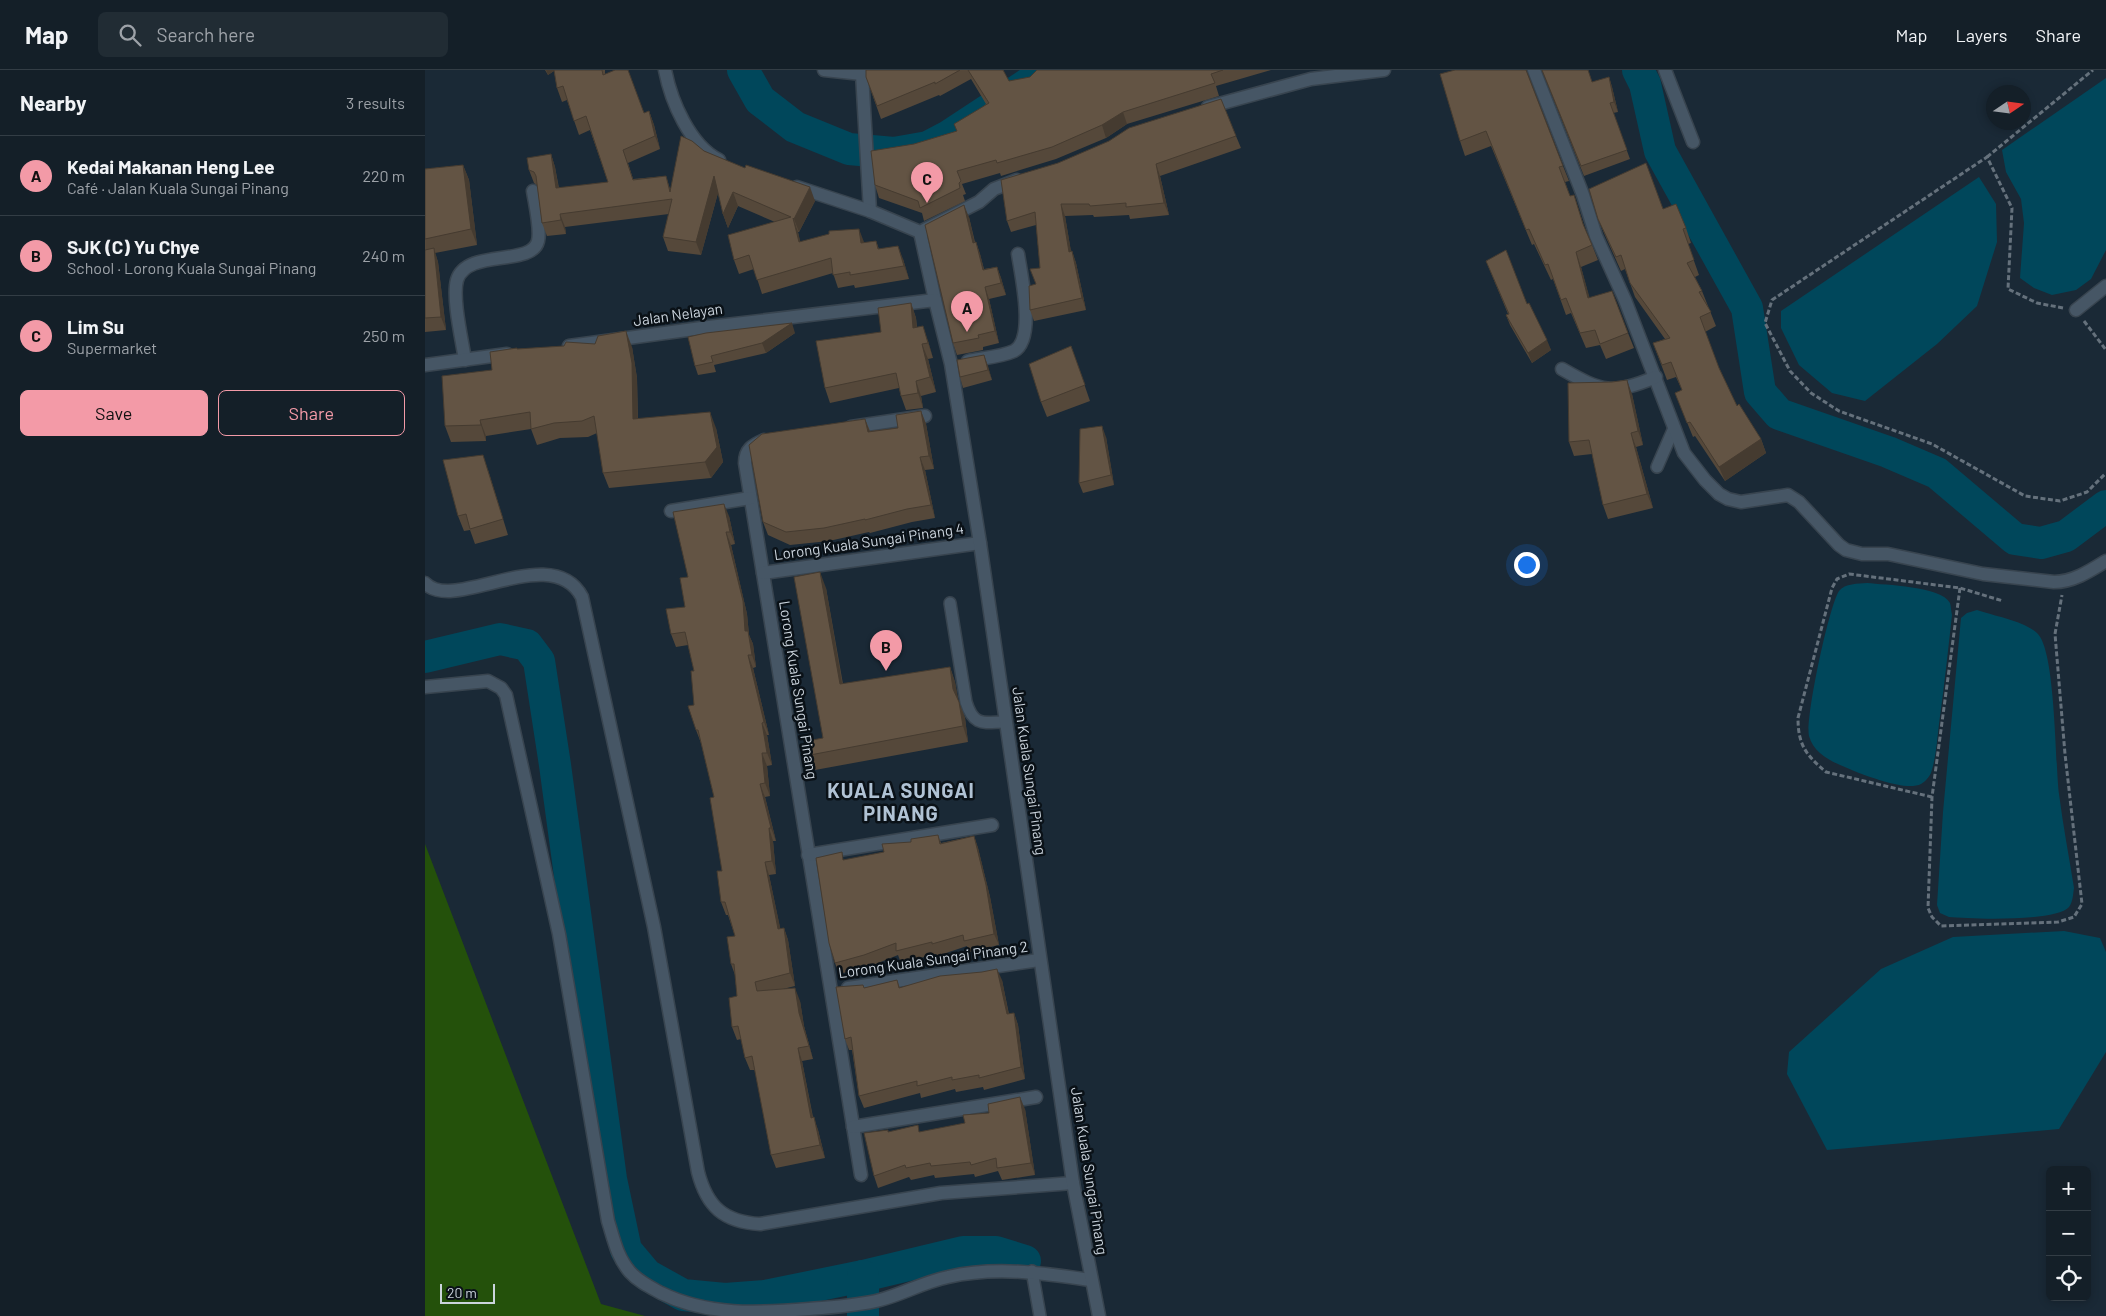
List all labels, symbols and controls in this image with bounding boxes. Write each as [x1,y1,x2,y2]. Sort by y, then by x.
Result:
search box [98,12,448,57]
text: Map [25,20,68,49]
icon: search [116,21,144,49]
text: Search here [156,23,255,46]
text: Map [1895,24,1927,46]
text: Layers [1955,24,2008,46]
text: Share [2036,24,2081,46]
north arrow [1986,85,2031,130]
text: Nearby [20,90,86,115]
text: 3 results [346,93,405,112]
text: Kedai Makanan Heng Lee [67,155,275,178]
pin: C [911,162,943,203]
text: A [31,166,41,185]
text: 220 m [362,166,405,185]
text: Café · Jalan Kuala Sungai Pinang [67,178,289,197]
text: SJK (C) Yu Chye [67,235,200,258]
text: B [31,246,41,265]
text: 240 m [362,246,405,265]
text: School · Lorong Kuala Sungai Pinang [67,258,316,277]
pin: A [951,291,983,332]
street label: Jalan Nelayan [632,299,724,329]
text: Lim Su [67,315,124,338]
text: C [31,326,41,345]
text: 250 m [363,326,405,345]
text: Supermarket [67,338,157,357]
button: Save [20,390,208,436]
button: Share [218,390,405,436]
street label: Lorong Kuala Sungai Pinang 4 [773,519,965,563]
your location [1514,552,1540,578]
street label: Lorong Kuala Sungai Pinang [776,599,822,780]
pin: B [870,630,902,671]
street label: Jalan Kuala Sungai Pinang [1009,686,1051,856]
district label: KUALA SUNGAI PINANG [827,778,975,825]
street label: Lorong Kuala Sungai Pinang 2 [837,937,1029,981]
street label: Jalan Kuala Sungai Pinang [1068,1086,1112,1256]
map controls [2046,1166,2091,1301]
button: + [2046,1166,2091,1211]
button: − [2046,1211,2091,1256]
button: locate [2046,1256,2091,1301]
scale bar [440,1281,495,1304]
text: 20 m [447,1284,477,1301]

